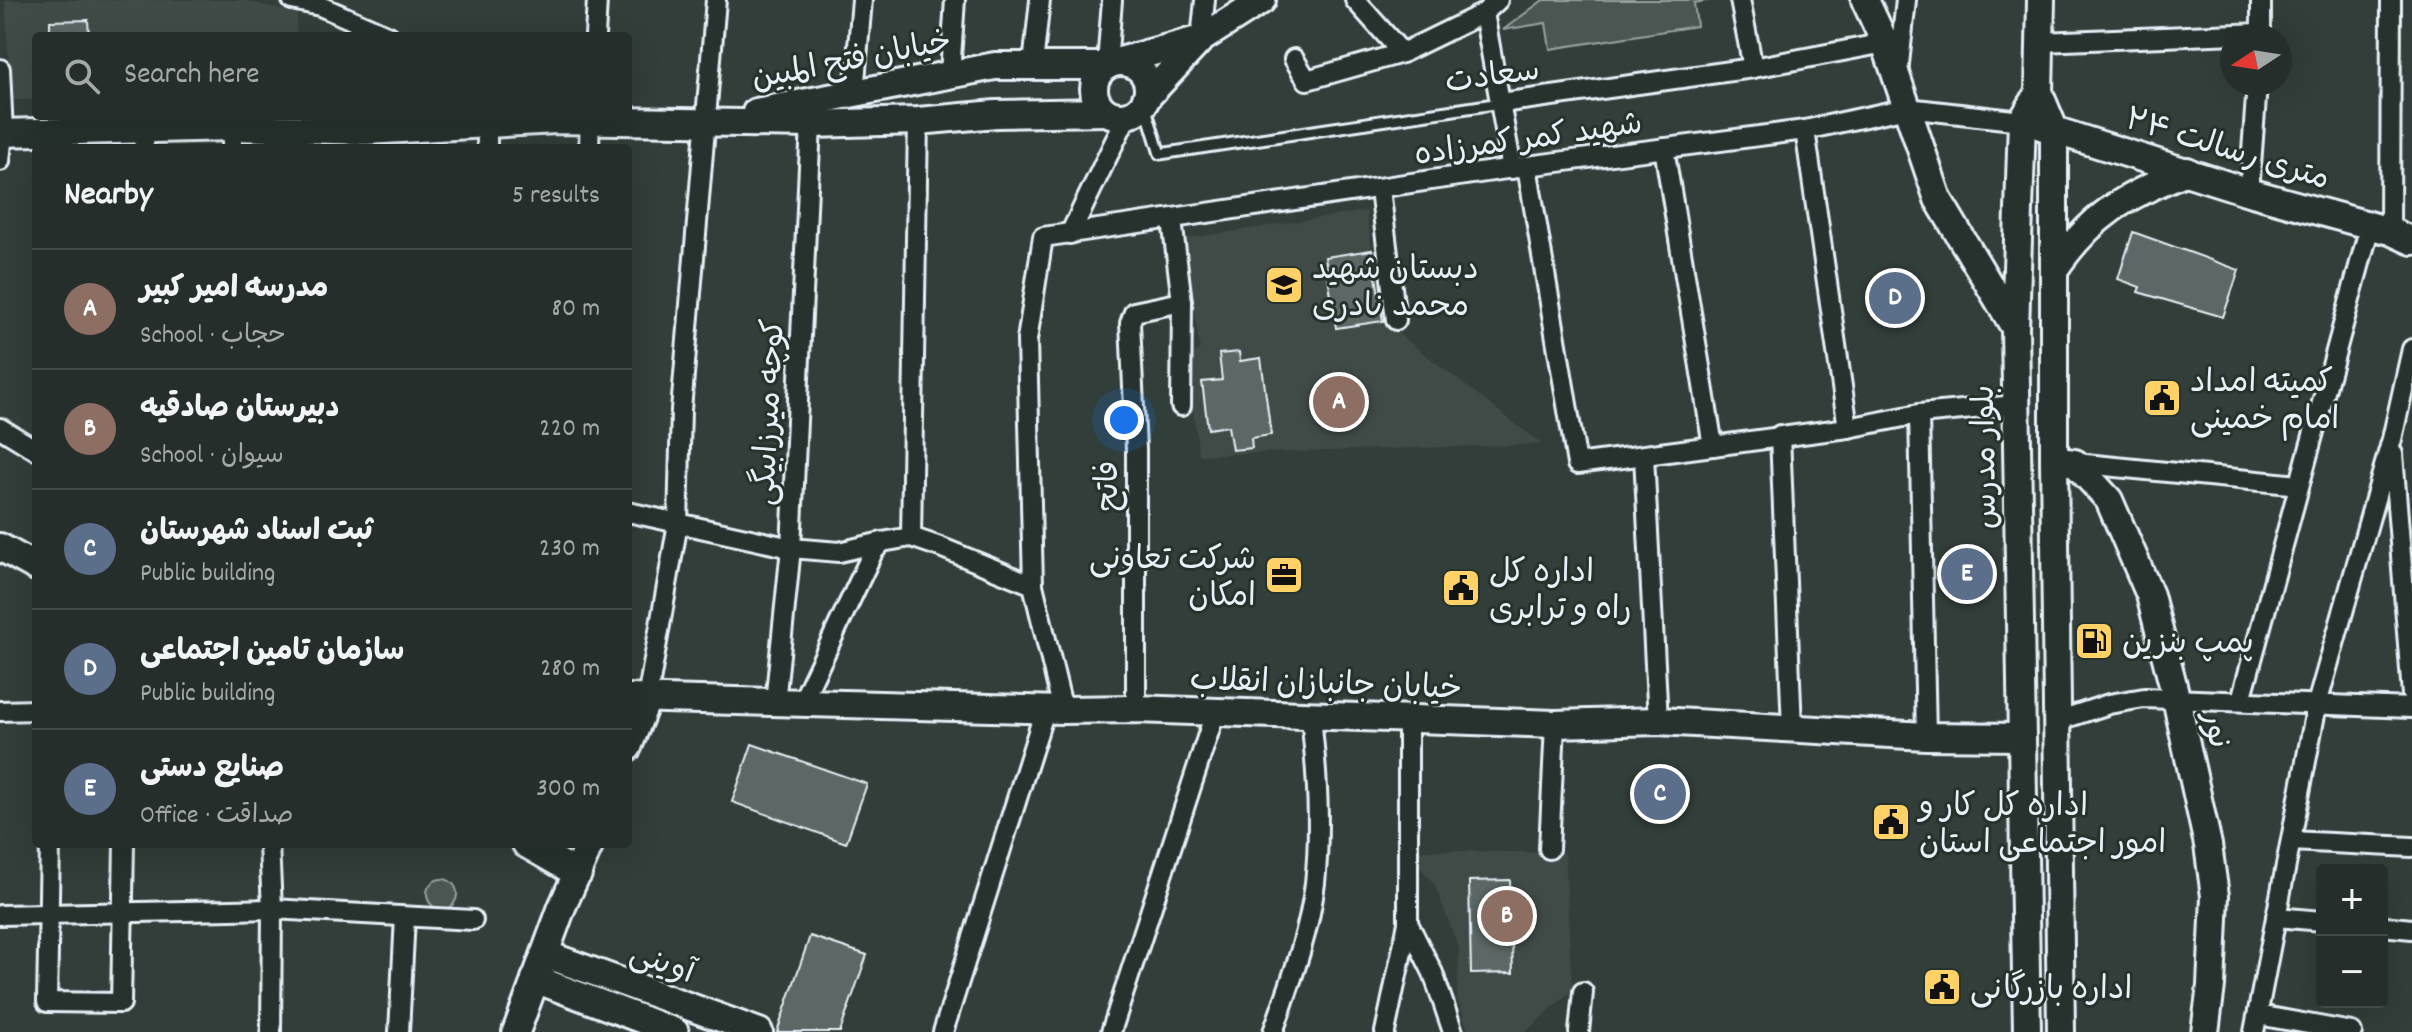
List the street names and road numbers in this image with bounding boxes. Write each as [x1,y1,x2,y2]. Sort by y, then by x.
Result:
street label: خیابان فتح المبین [748,21,956,105]
street label: سعادت [1442,50,1543,108]
street label: ۲۴ متری رسالت [2118,99,2335,205]
street label: شهید کمر کمرزاده [1412,103,1646,181]
street label: کوچه میرزابیگی [744,318,800,507]
street label: بلوار مدرس [1964,384,2012,530]
street label: فاتح [1088,460,1134,512]
street label: خیابان جانبازان انقلاب [1189,659,1463,715]
street label: نور [2187,706,2239,753]
street label: آوینی [622,933,701,999]

